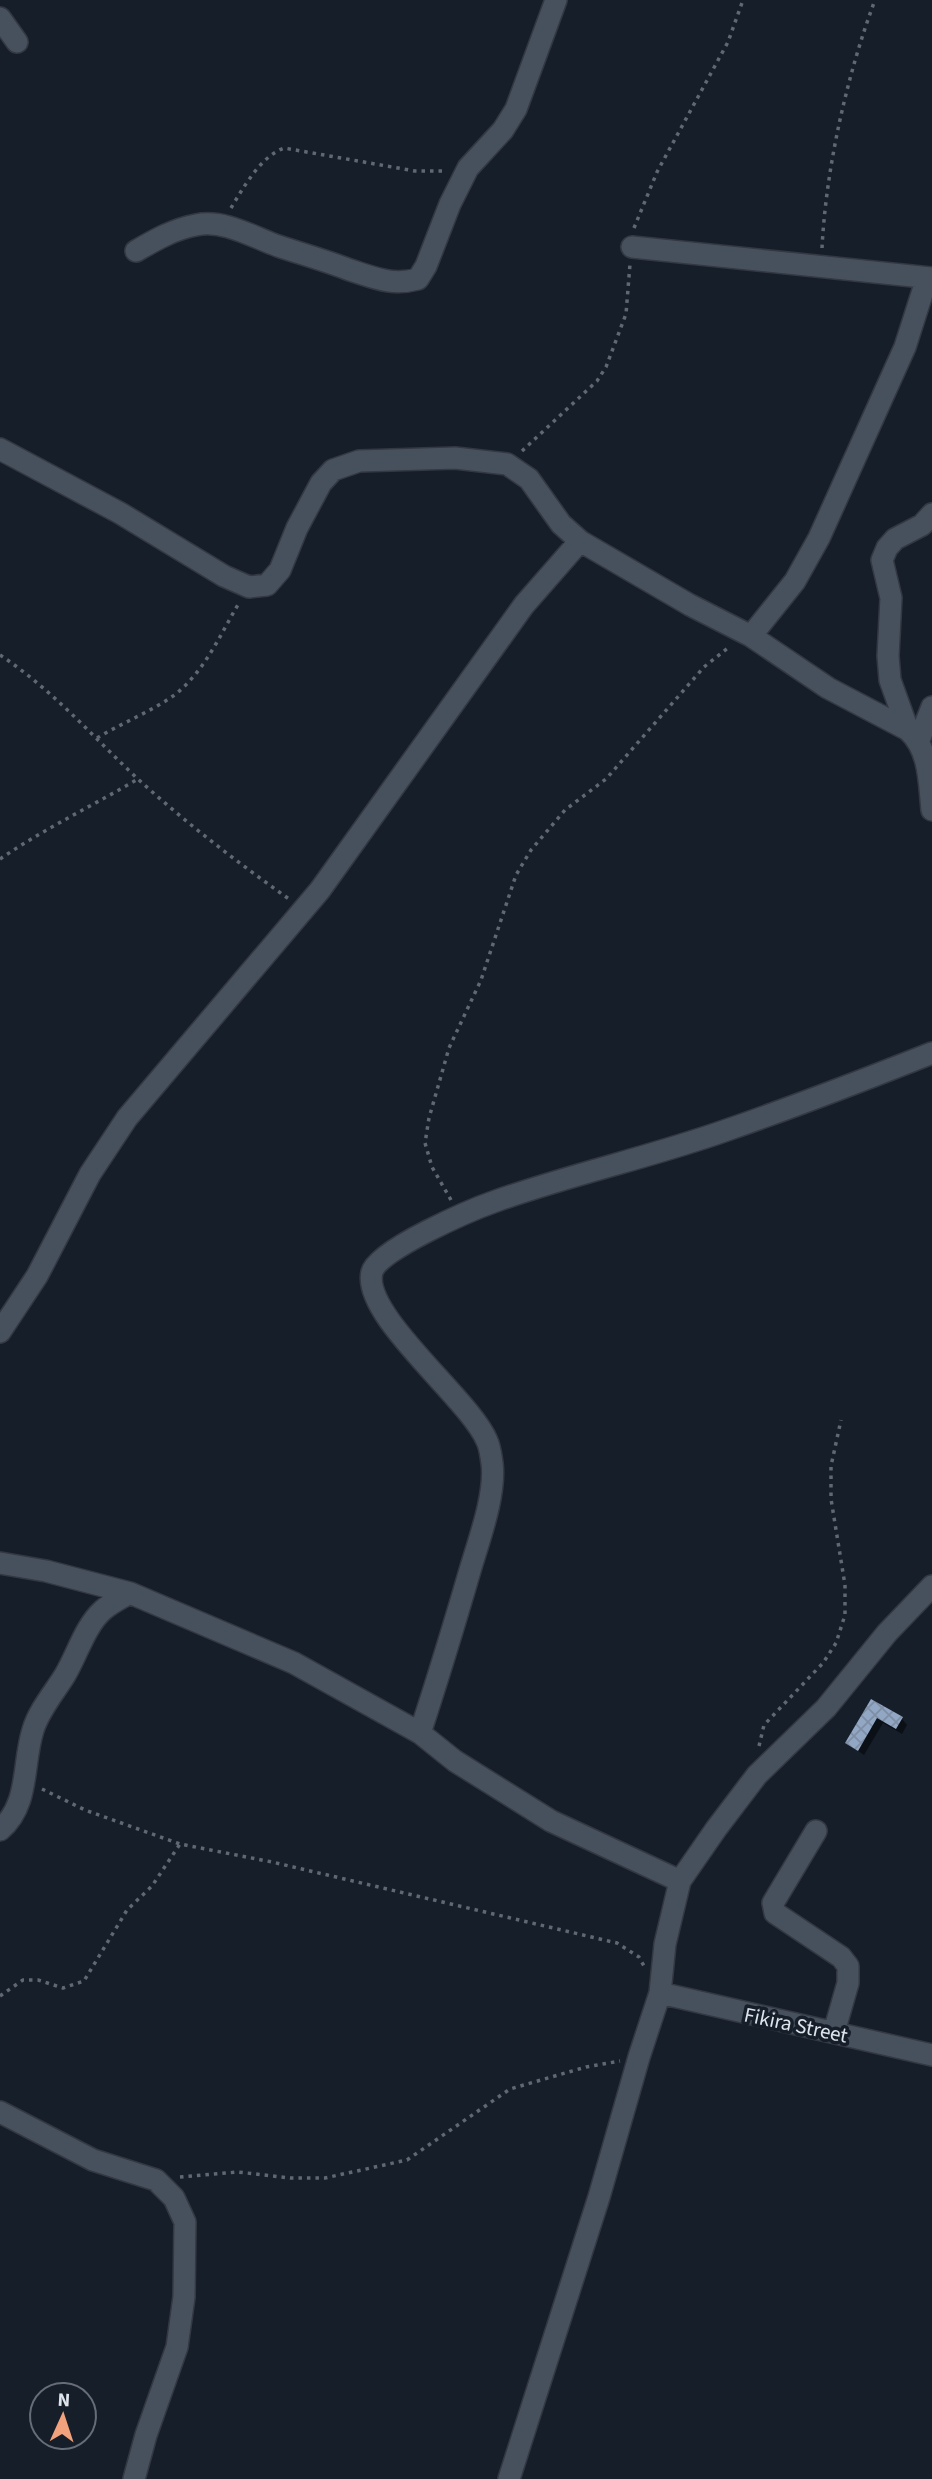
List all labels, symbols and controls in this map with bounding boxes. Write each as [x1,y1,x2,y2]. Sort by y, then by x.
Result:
street label: Fikira Street [741,1999,851,2051]
north arrow [28,2381,98,2451]
text: N [57,2387,71,2414]

